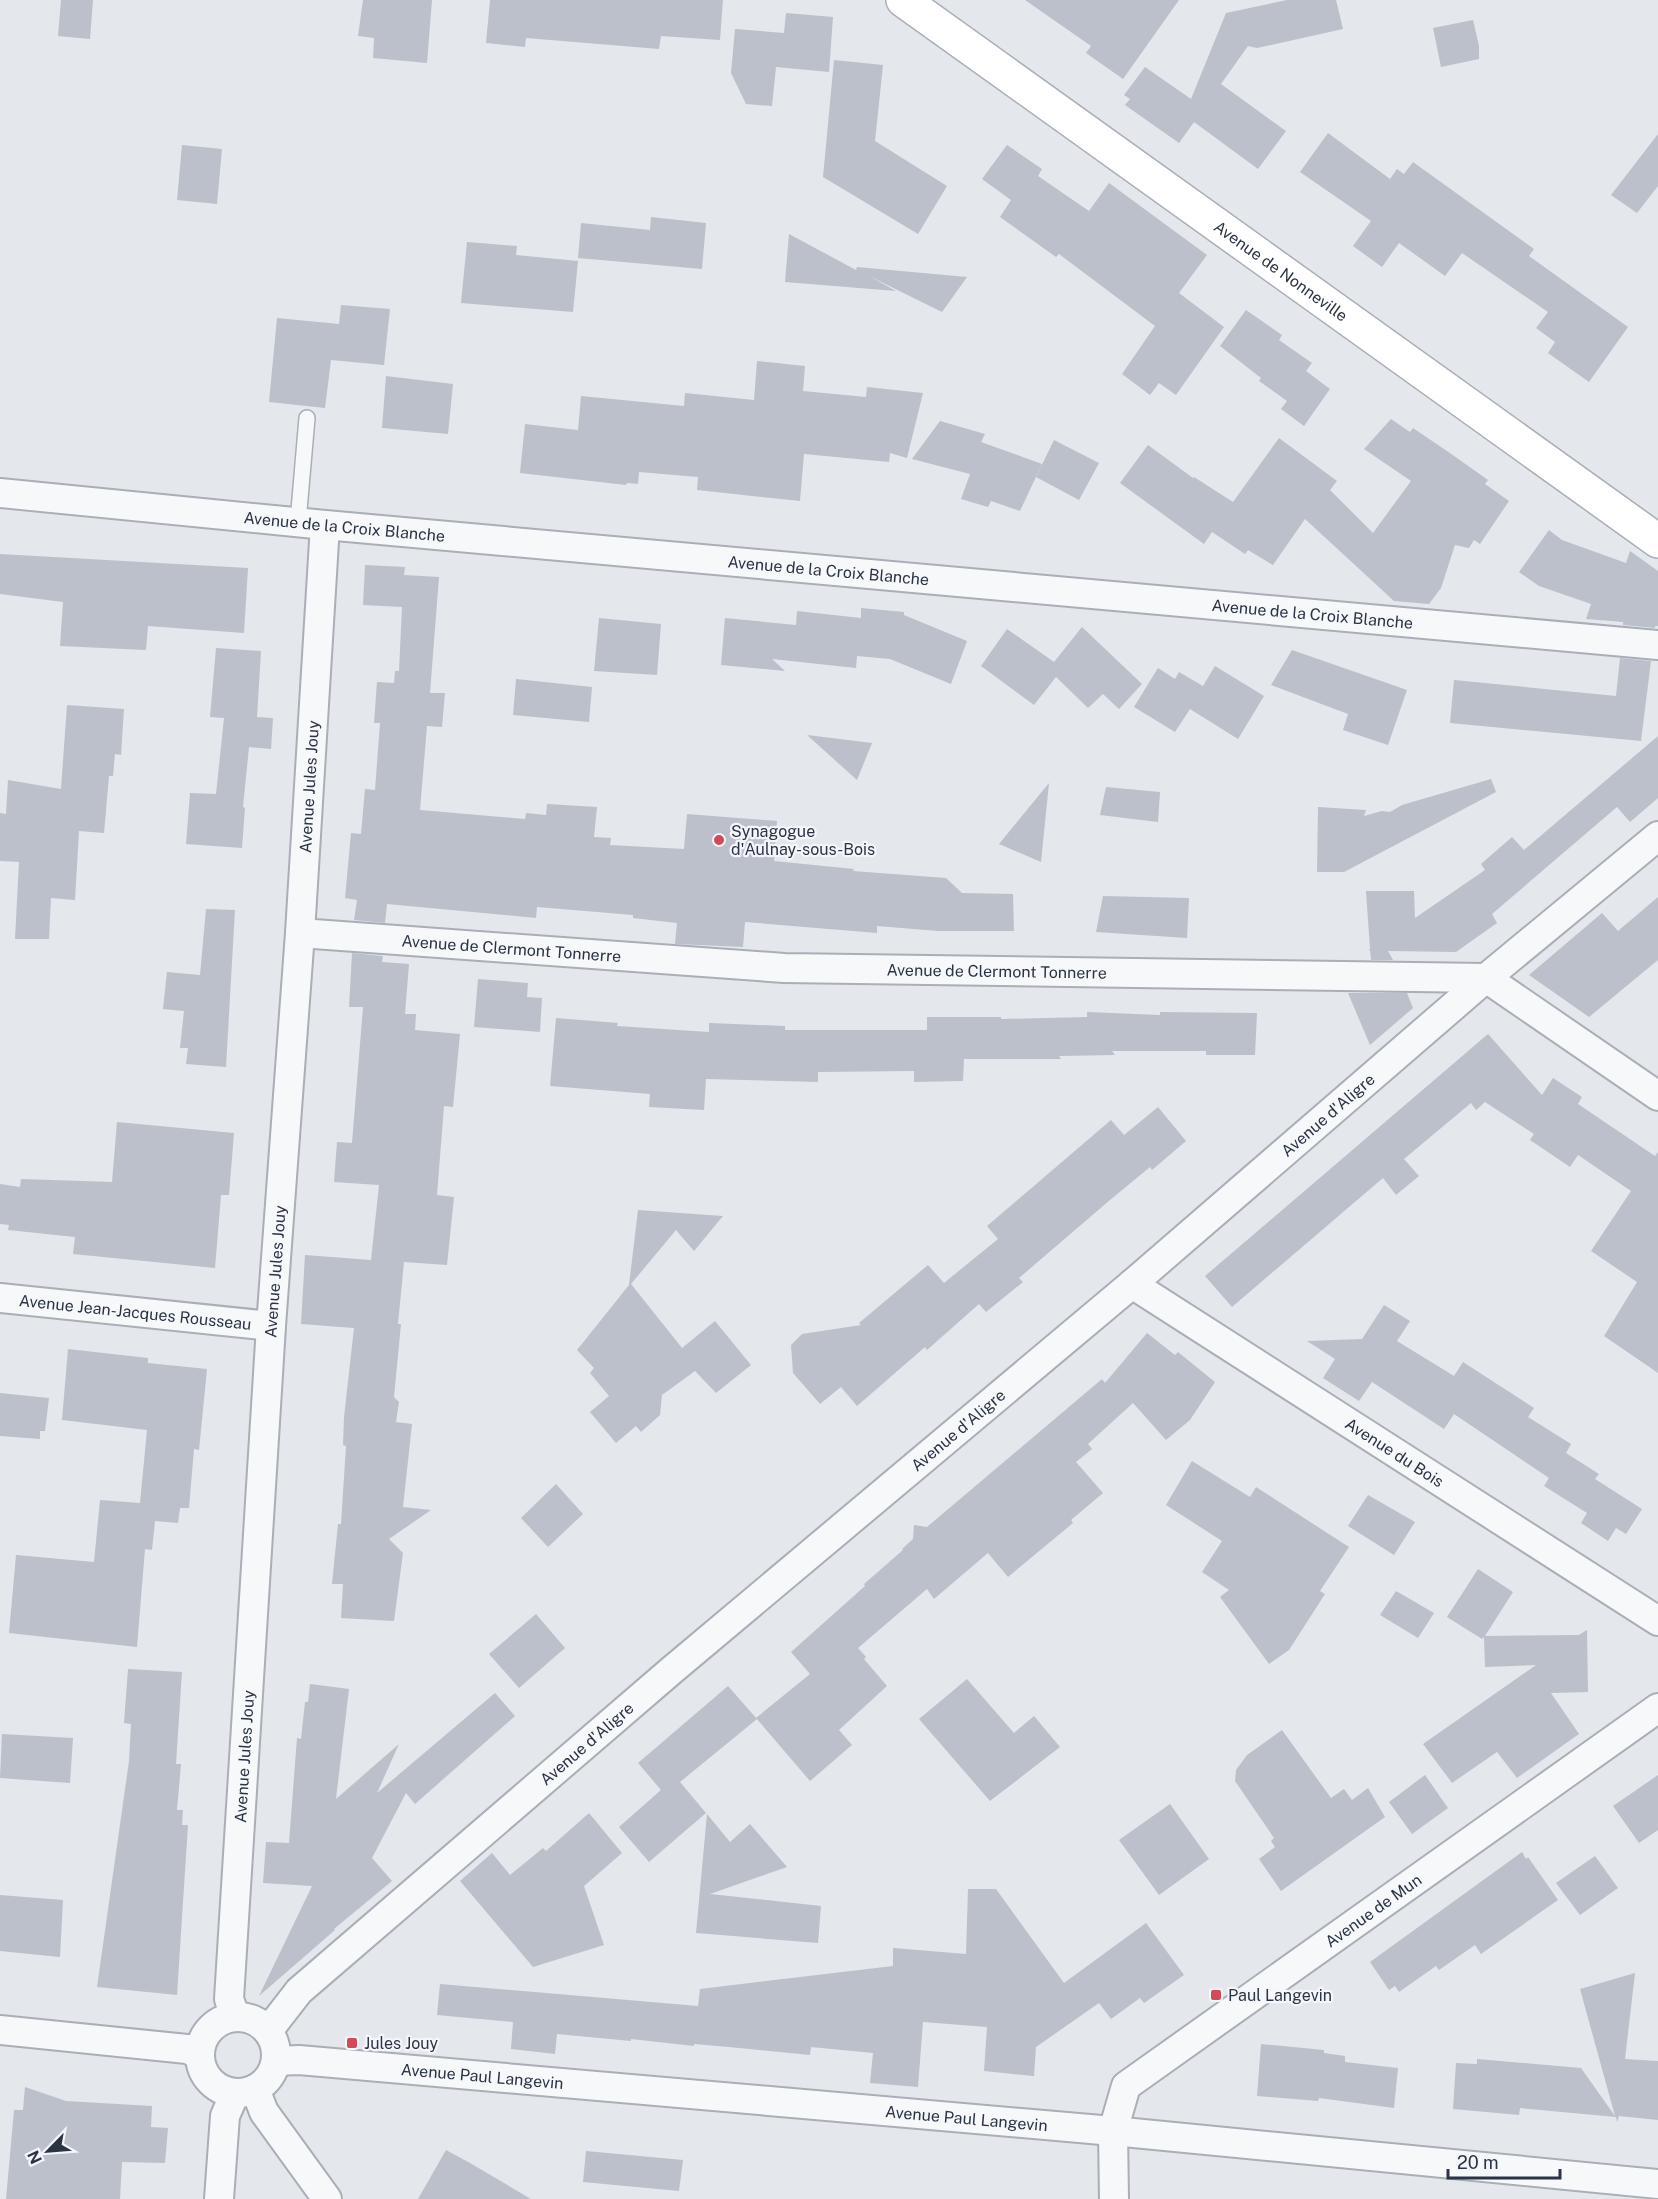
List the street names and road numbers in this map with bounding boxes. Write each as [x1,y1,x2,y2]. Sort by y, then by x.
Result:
street label: Avenue de Nonneville [1210,217,1351,325]
street label: Avenue de la Croix Blanche [243,508,446,546]
street label: Avenue de la Croix Blanche [727,552,930,589]
street label: Avenue de la Croix Blanche [1211,596,1414,633]
street label: Avenue Jules Jouy [296,719,323,854]
street label: Avenue de Clermont Tonnerre [401,931,622,966]
street label: Avenue de Clermont Tonnerre [886,960,1107,983]
street label: Avenue d'Aligre [1278,1070,1379,1161]
street label: Avenue Jules Jouy [261,1204,290,1338]
street label: Avenue Jean-Jacques Rousseau [18,1291,252,1334]
street label: Avenue d'Aligre [907,1385,1009,1475]
street label: Avenue du Bois [1342,1414,1447,1491]
street label: Avenue Jules Jouy [231,1689,258,1823]
street label: Avenue d'Aligre [536,1698,638,1789]
street label: Avenue de Mun [1322,1870,1425,1952]
street label: Avenue Paul Langevin [400,2060,564,2093]
street label: Avenue Paul Langevin [884,2102,1048,2135]

